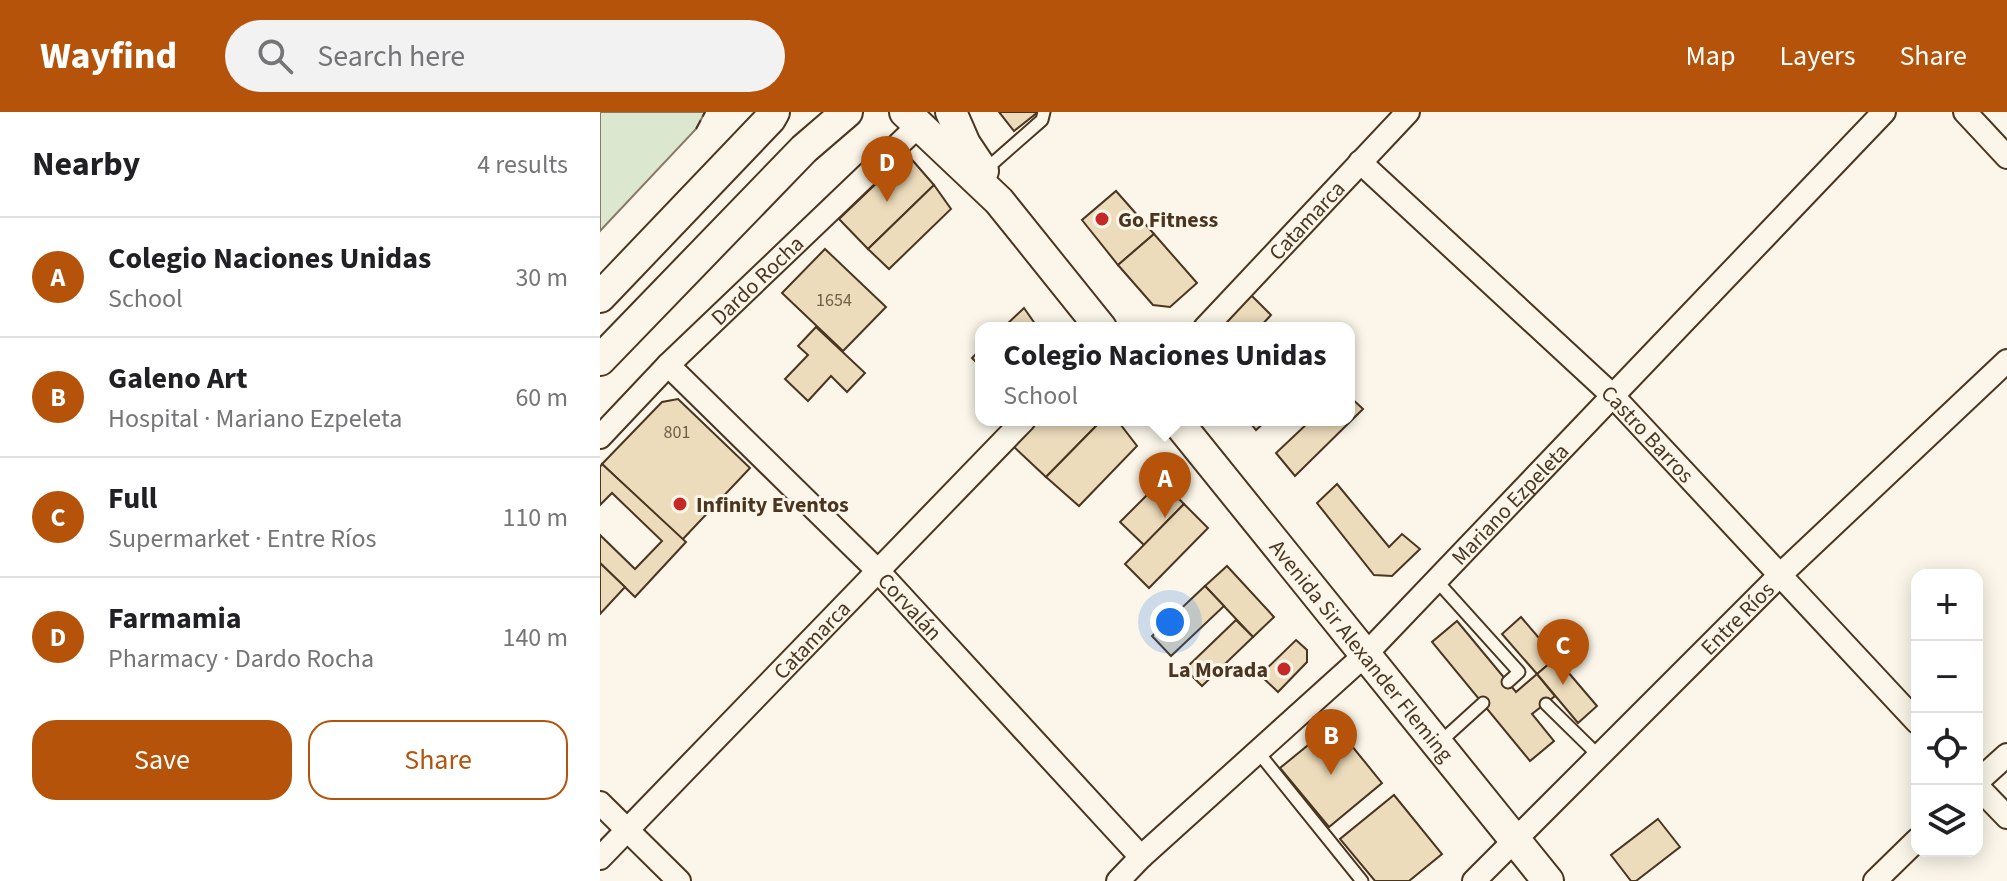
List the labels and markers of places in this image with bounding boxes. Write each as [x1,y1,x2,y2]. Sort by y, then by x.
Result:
pin: D [861,136,913,202]
place label: Go Fitness [1118,204,1218,236]
marker: Go Fitness [1093,210,1111,228]
pin: A [1139,452,1191,518]
place label: Infinity Eventos [696,489,849,521]
marker: Infinity Eventos [671,495,689,513]
pin: C [1537,619,1589,685]
place label: La Morada [1168,654,1268,686]
marker: La Morada [1275,660,1293,678]
pin: B [1305,709,1357,775]

